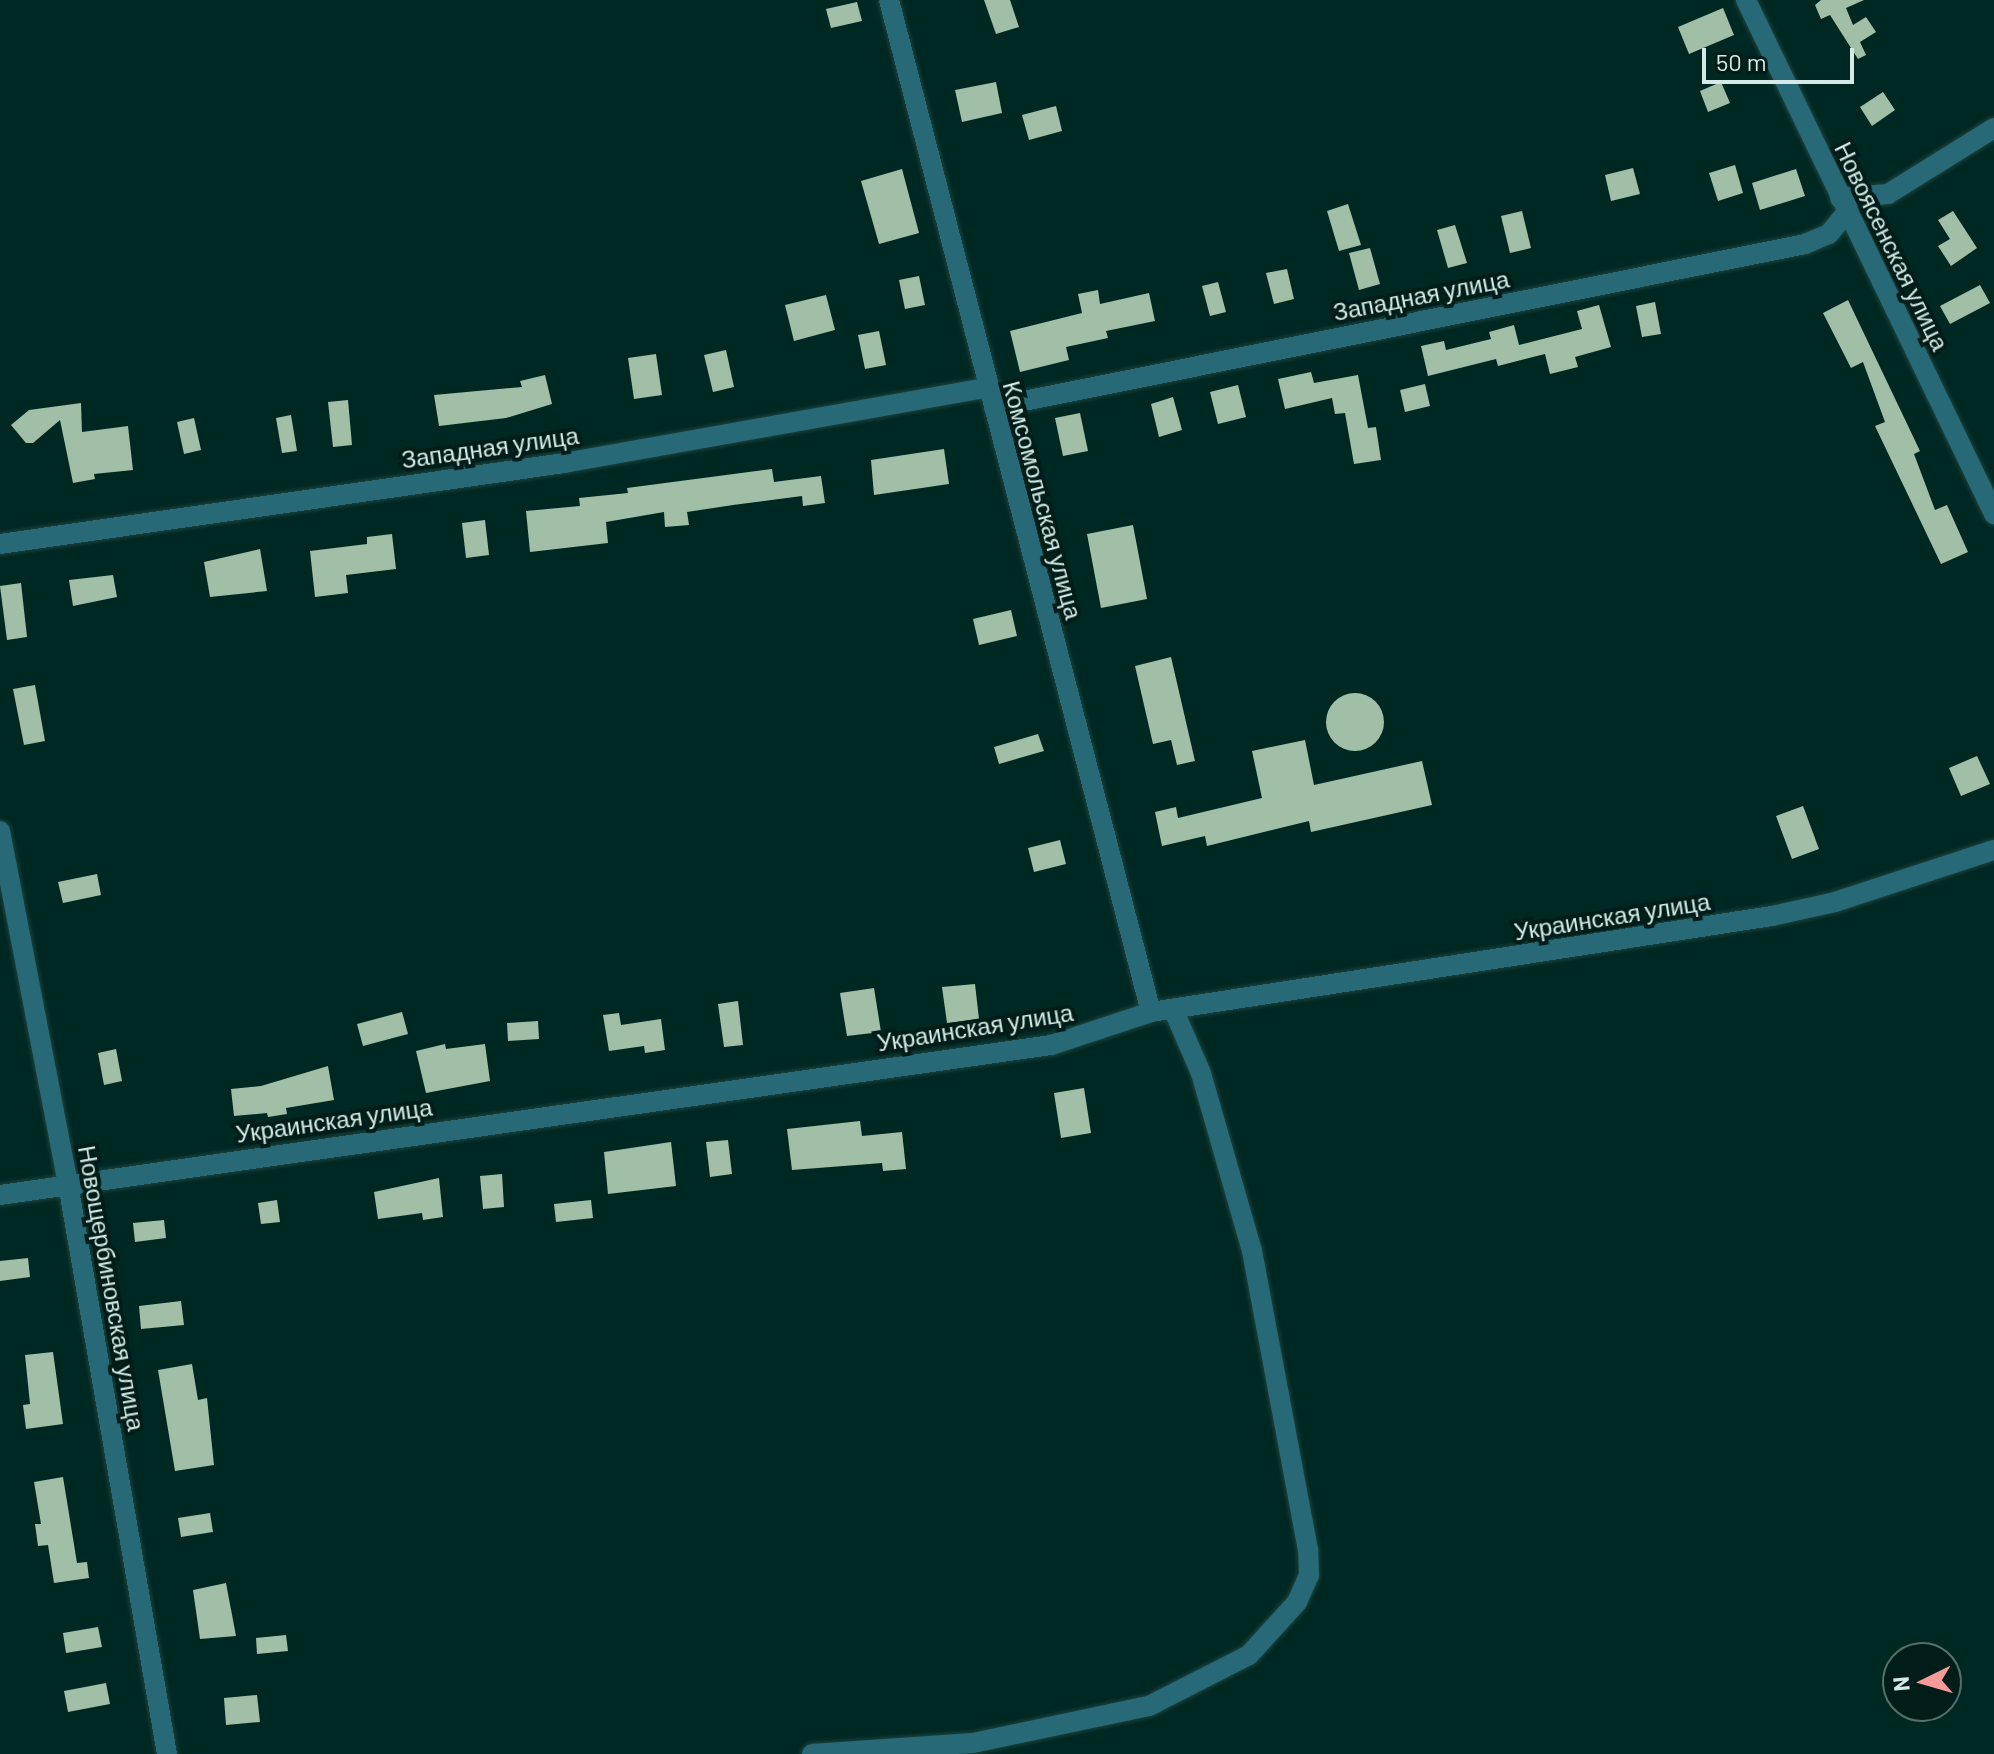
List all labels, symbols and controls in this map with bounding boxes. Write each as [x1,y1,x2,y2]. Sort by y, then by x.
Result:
scale bar [1706,32,1858,82]
text: 50 m [1716,47,1767,76]
street label: Новоясенская улица [1829,137,1955,355]
street label: Западная улица [1331,264,1511,326]
street label: Комсомольская улица [997,378,1089,622]
street label: Западная улица [400,420,580,474]
street label: Украинская улица [1512,886,1712,946]
street label: Украинская улица [875,997,1075,1057]
street label: Украинская улица [234,1092,434,1148]
street label: Новощербиновская улица [73,1143,151,1433]
north arrow [1882,1642,1962,1722]
text: N [1886,1675,1914,1692]

